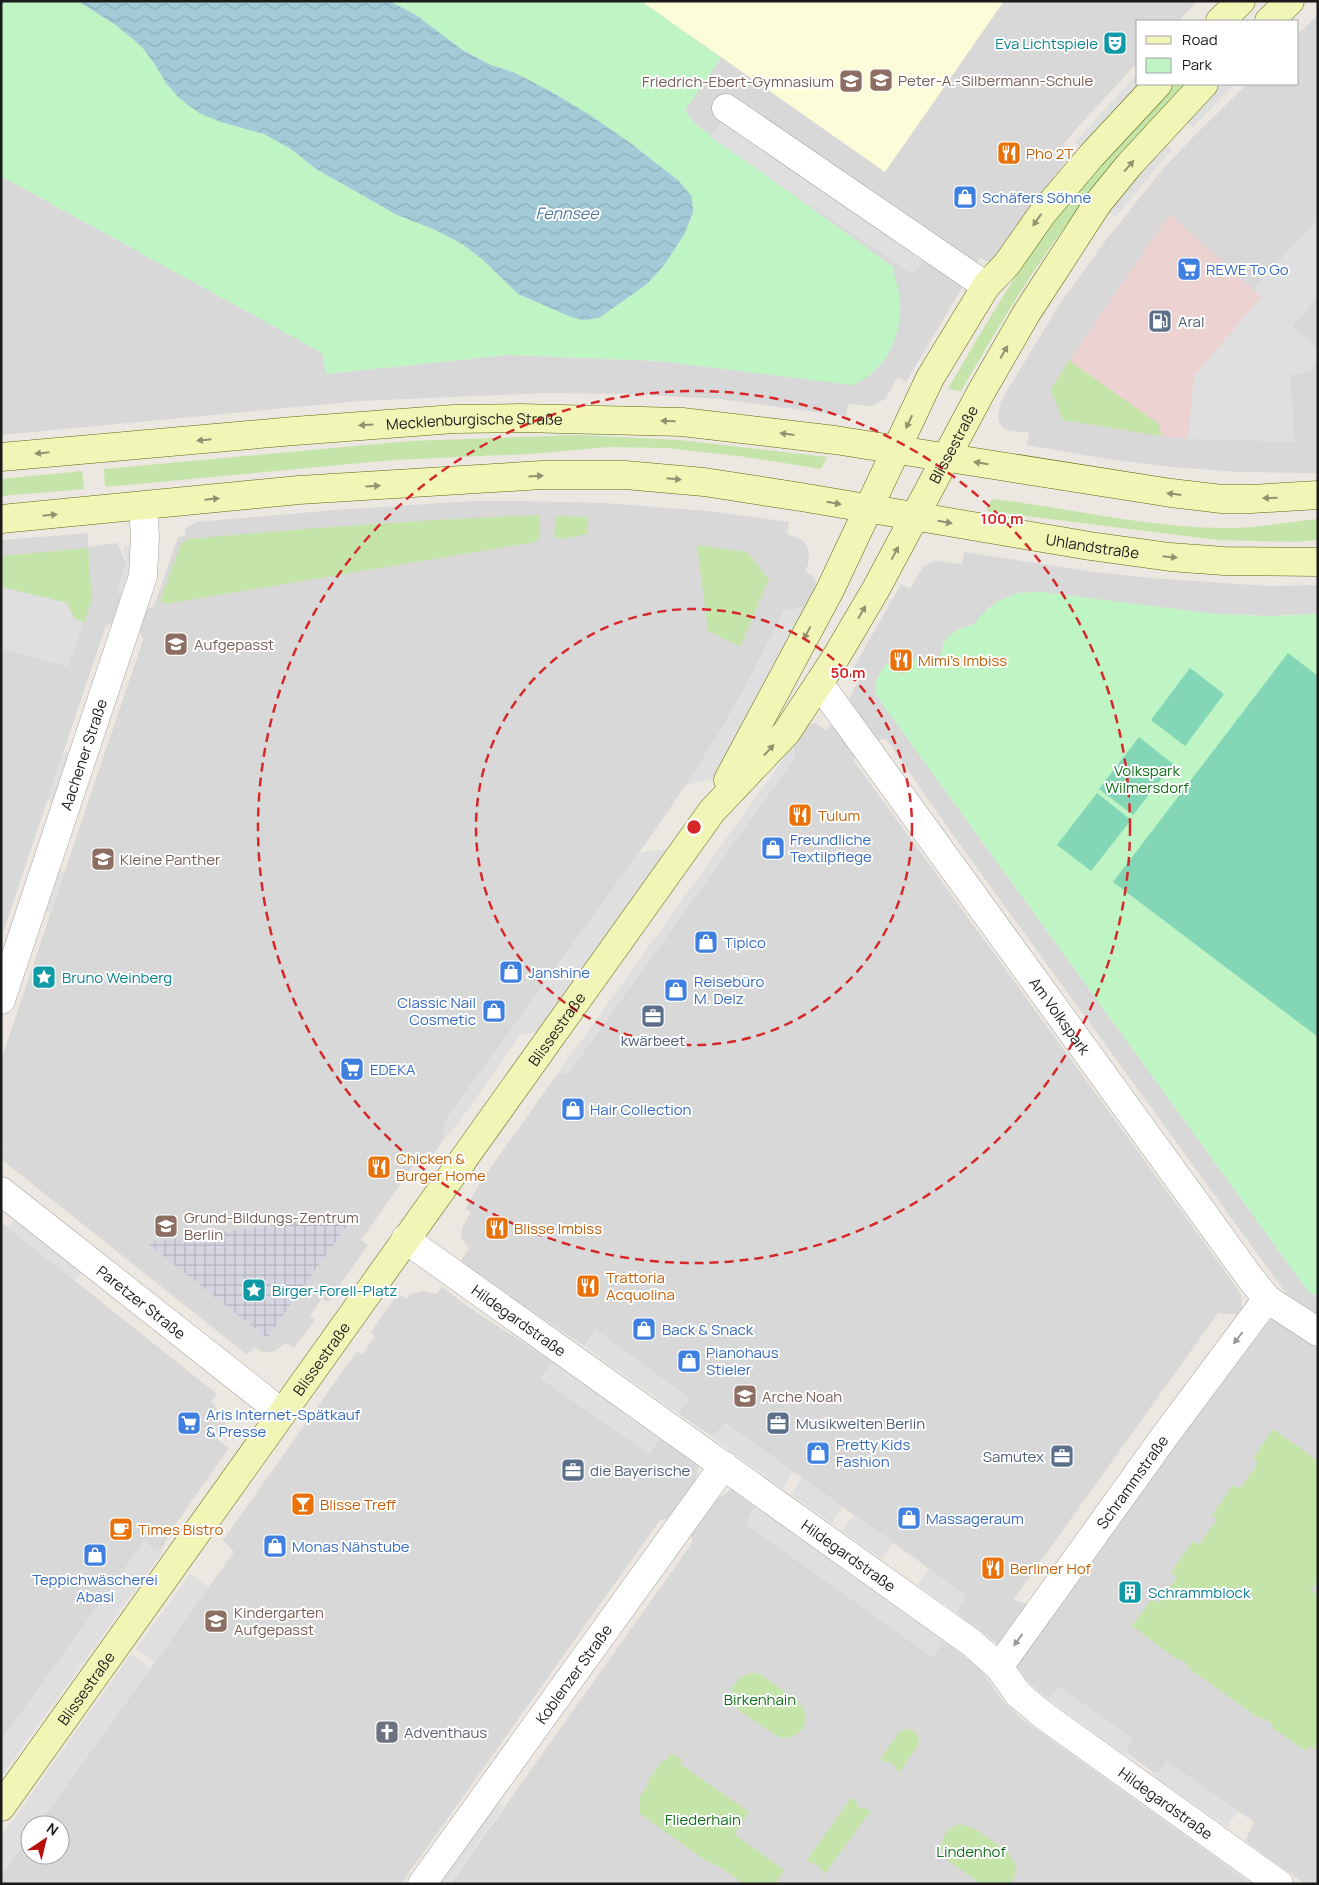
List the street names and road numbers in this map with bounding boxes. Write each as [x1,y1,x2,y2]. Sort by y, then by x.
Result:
street label: Blissestraße [924,401,983,487]
street label: Mecklenburgische Straße [385,407,563,435]
street label: Uhlandstraße [1044,528,1141,563]
street label: Aachener Straße [55,696,112,813]
street label: Am Volkspark [1025,973,1096,1059]
street label: Blissestraße [523,988,590,1070]
street label: Paretzer Straße [93,1260,191,1344]
street label: Hildegardstraße [468,1279,571,1361]
street label: Blissestraße [288,1317,355,1400]
street label: Schrammstraße [1091,1431,1173,1533]
street label: Hildegardstraße [797,1514,901,1596]
street label: Koblenzer Straße [530,1620,617,1728]
street label: Blissestraße [52,1647,119,1729]
street label: Hildegardstraße [1114,1762,1217,1844]

